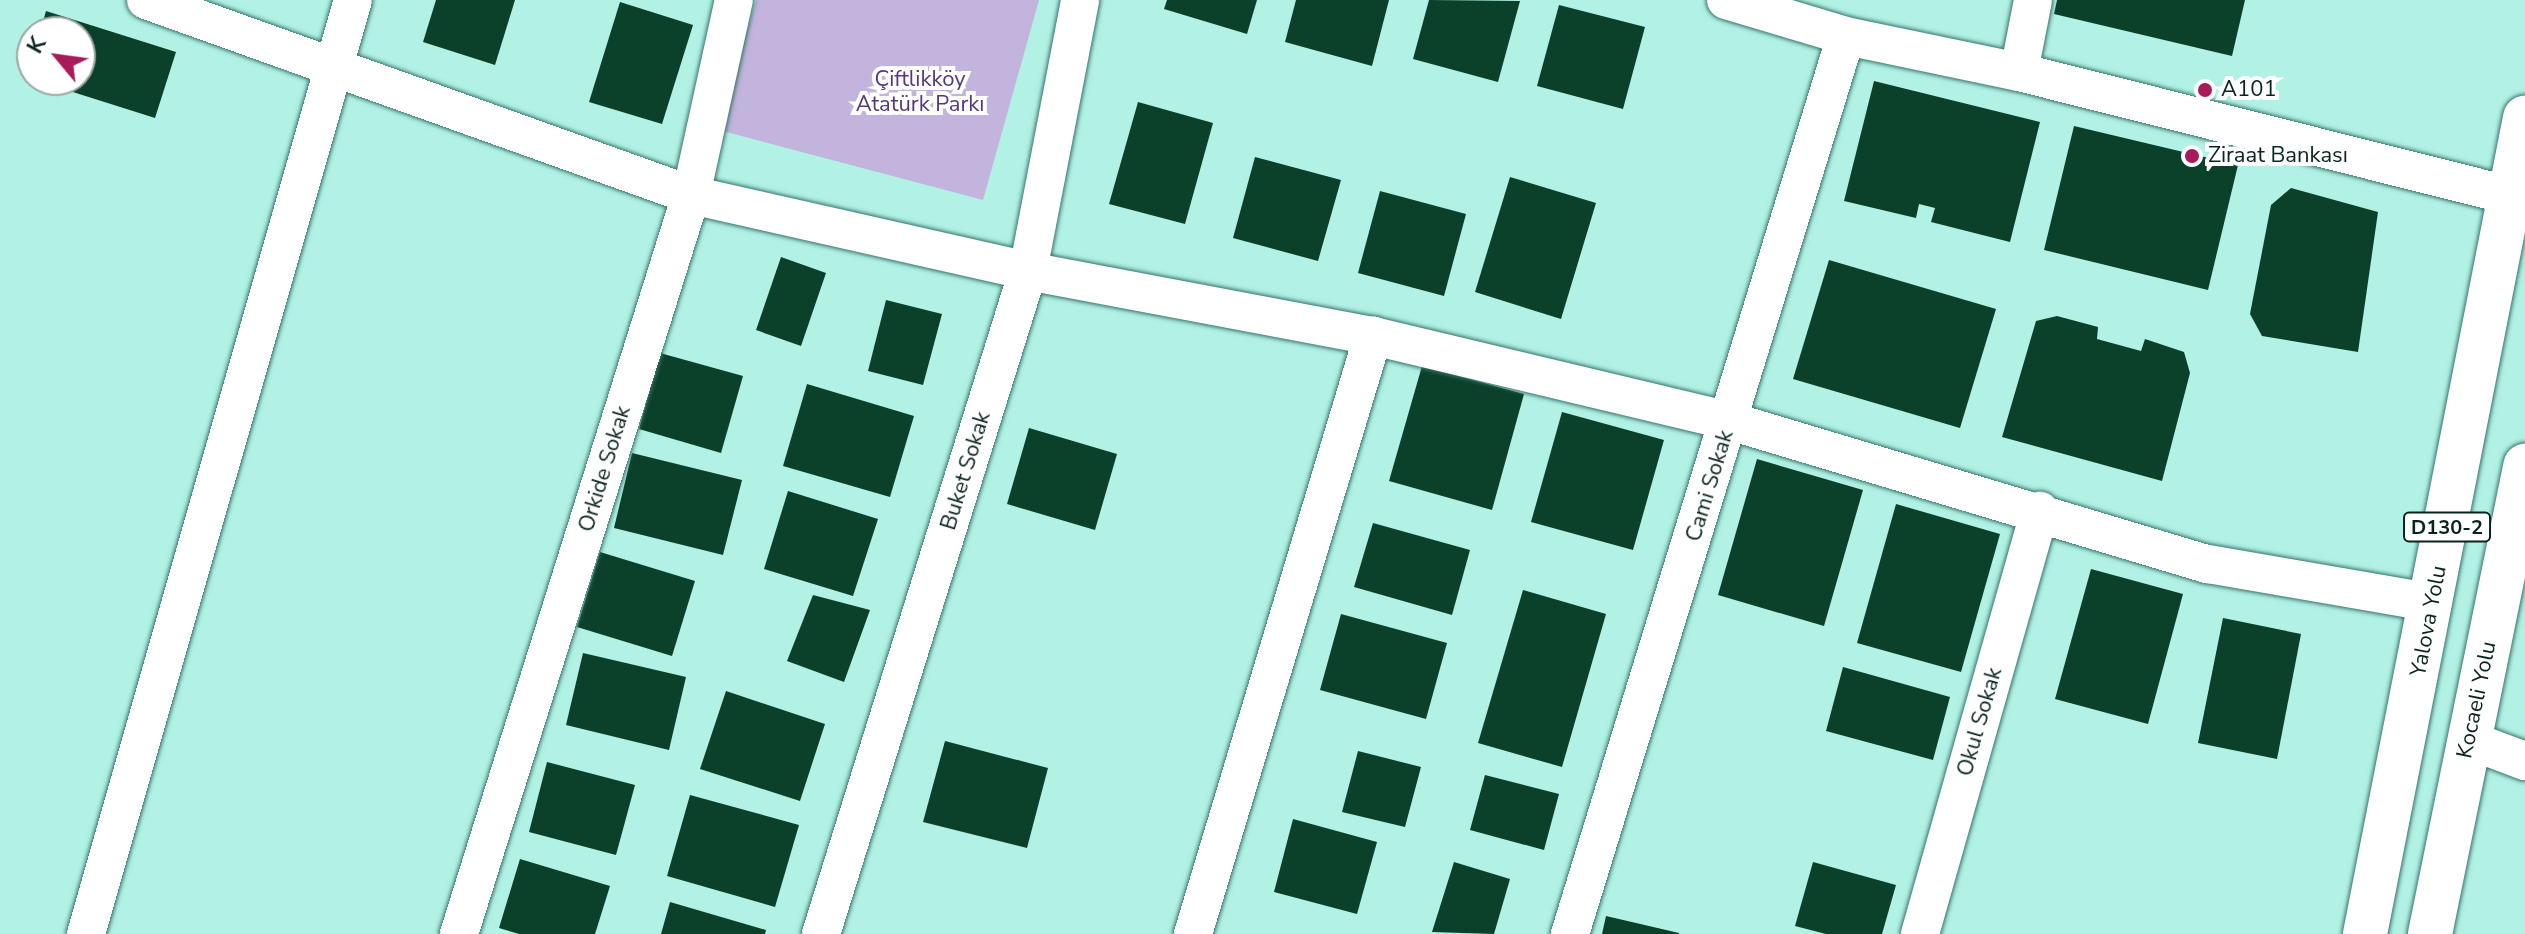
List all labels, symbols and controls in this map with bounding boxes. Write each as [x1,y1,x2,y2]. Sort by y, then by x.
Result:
north arrow [16,16,96,96]
text: K [20,32,53,59]
park label: Çiftlikköy Atatürk Parkı [856,66,984,118]
place label: A101 [2221,77,2277,103]
marker: A101 [2196,81,2214,99]
place label: Ziraat Bankası [2208,143,2348,169]
marker: Ziraat Bankası [2183,147,2201,165]
street label: Orkide Sokak [573,403,637,535]
street label: Buket Sokak [935,409,997,533]
street label: Cami Sokak [1681,427,1739,545]
road number: D130-2 [2403,511,2491,543]
street label: Yalova Yolu [2405,563,2453,679]
street label: Kocaeli̇ Yolu [2452,639,2502,761]
street label: Okul Sokak [1952,665,2008,779]

